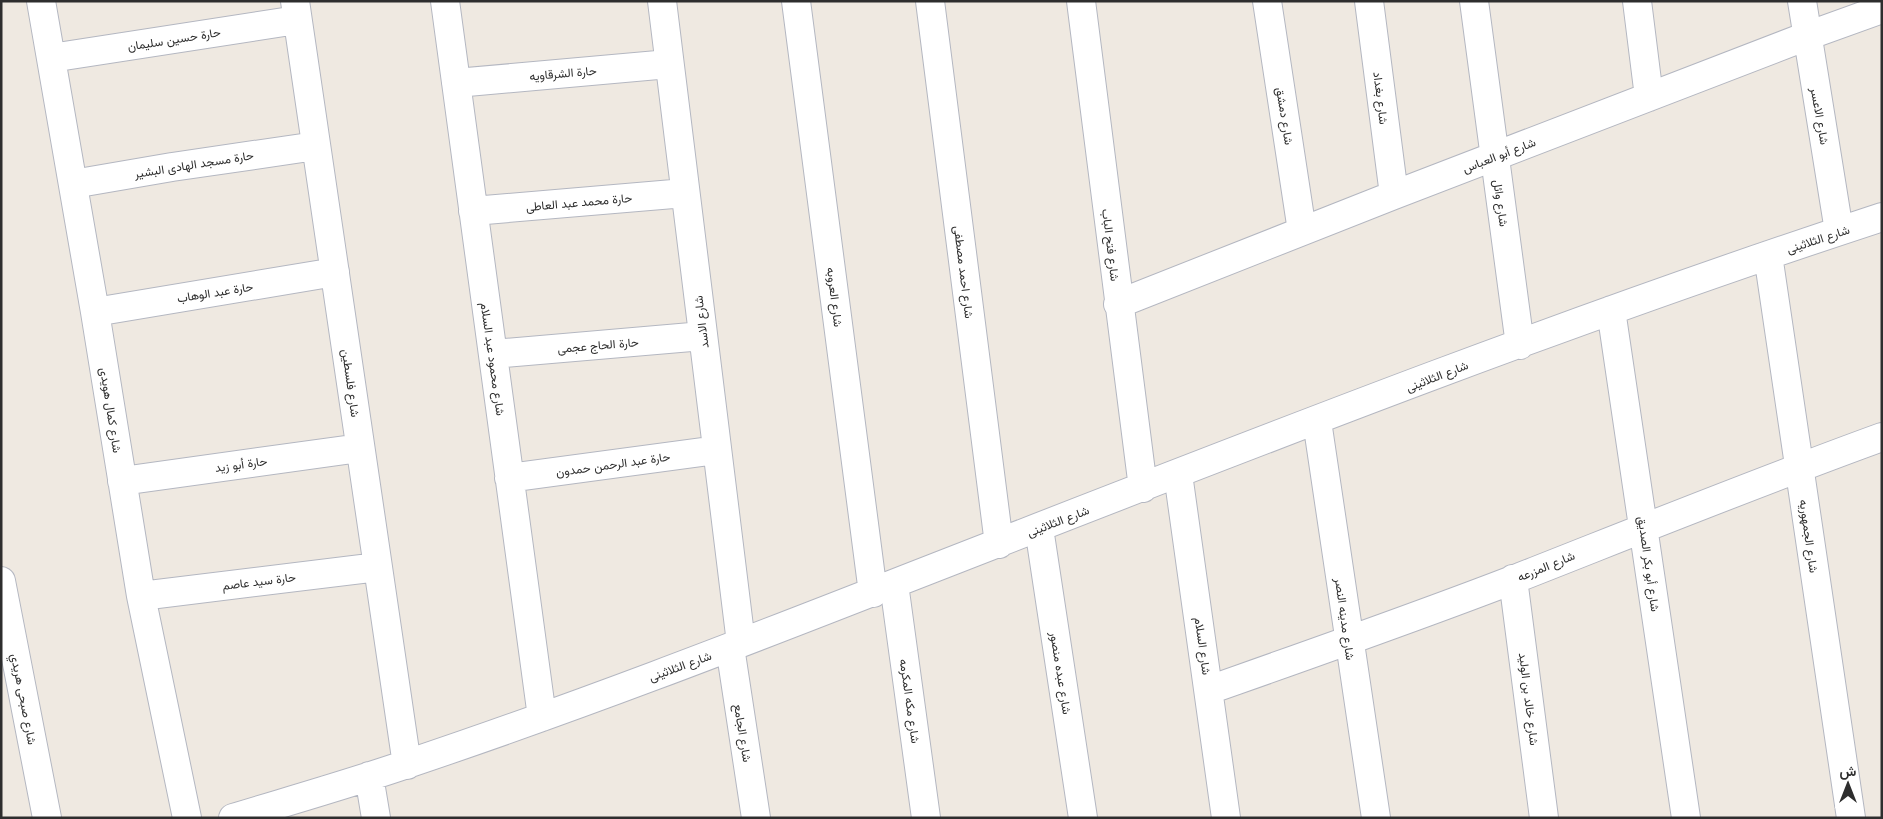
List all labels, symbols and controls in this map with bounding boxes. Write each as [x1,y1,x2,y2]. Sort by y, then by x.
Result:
street label: حارة حسين سليمان [126,24,222,55]
street label: حارة الشرقاويه [529,63,597,84]
street label: شارع بغداد [1368,71,1392,125]
street label: شارع الاعسر [1805,85,1832,146]
street label: شارع دمشق [1271,86,1297,146]
street label: شارع أبو العباس [1460,134,1538,178]
street label: حارة مسجد الهادى البشير [132,147,255,182]
street label: شارع وائل [1488,179,1512,228]
street label: حارة محمد عبد العاطى [525,190,633,215]
street label: شارع فتح الباب [1097,208,1123,282]
street label: شارع الثلاثينى [1785,222,1852,258]
street label: شارع احمد مصطفى [949,225,977,320]
street label: شارع العروبه [822,266,846,328]
street label: حارة عبد الوهاب [176,279,254,306]
street label: شارع الاسد [690,295,714,349]
street label: شارع محمود عبد السلام [476,301,508,417]
street label: حارة الحاج عجمى [557,334,639,358]
street label: شارع فلسطين [337,348,363,418]
street label: شارع الثلاثينى [1404,357,1471,397]
street label: شارع كمال هويدى [95,366,125,454]
street label: حارة عبد الرحمن حمدون [555,449,671,480]
street label: حارة أبو زيد [214,453,268,476]
street label: شارع الجمهوريه [1794,498,1822,574]
street label: شارع الثلاثينى [1025,502,1092,542]
street label: شارع أبو بكر الصديق [1633,515,1663,613]
street label: شارع المزرعه [1515,548,1578,586]
street label: حارة سيد عاصم [221,569,297,594]
street label: شارع مدينه النصر [1330,576,1358,661]
street label: شارع السلام [1190,616,1214,676]
street label: شارع عبده منصور [1045,630,1075,716]
street label: شارع الثلاثينى [647,648,714,686]
street label: شارع صبحى هريدي [5,652,40,746]
street label: شارع خالد بن الوليد [1514,652,1542,746]
street label: شارع مكه المكرمه [895,658,923,745]
street label: شارع الجامع [729,703,755,763]
north arrow [1823,759,1873,809]
text: ش [1840,762,1857,780]

